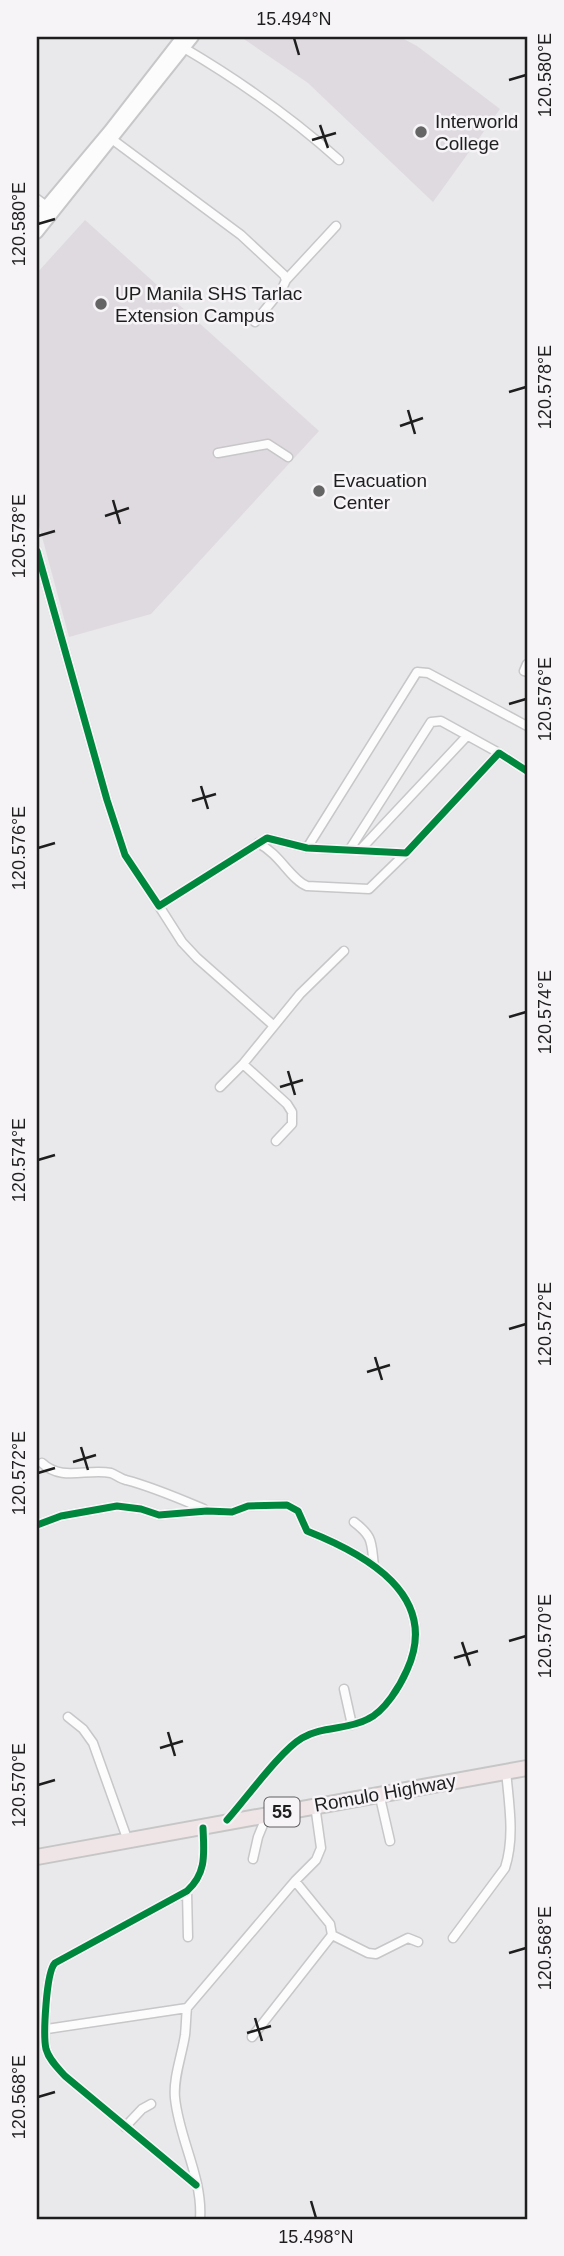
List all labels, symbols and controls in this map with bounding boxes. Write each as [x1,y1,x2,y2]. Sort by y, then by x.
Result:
text: 15.494°N [256,9,332,29]
text: 120.580°E [535,33,555,117]
place label: Interworld College [435,111,518,154]
marker: Interworld College [413,124,429,140]
text: 120.580°E [9,182,29,266]
place label: UP Manila SHS Tarlac Extension Campus [115,283,302,326]
marker: UP Manila SHS Tarlac Extension Campus [93,296,109,312]
text: 120.578°E [535,345,555,429]
place label: Evacuation Center [333,470,427,513]
marker: Evacuation Center [311,483,327,499]
text: 120.578°E [9,494,29,578]
text: 120.576°E [535,657,555,741]
text: 120.576°E [9,806,29,890]
text: 120.574°E [535,970,555,1054]
text: 120.574°E [9,1118,29,1202]
text: 120.572°E [535,1282,555,1366]
text: 120.572°E [9,1431,29,1515]
text: 120.570°E [535,1594,555,1678]
text: 120.570°E [9,1743,29,1827]
street label: Romulo Highway [312,1770,458,1816]
road number: 55 [264,1798,300,1826]
text: 120.568°E [535,1906,555,1990]
text: 120.568°E [9,2055,29,2139]
text: 15.498°N [278,2227,354,2247]

